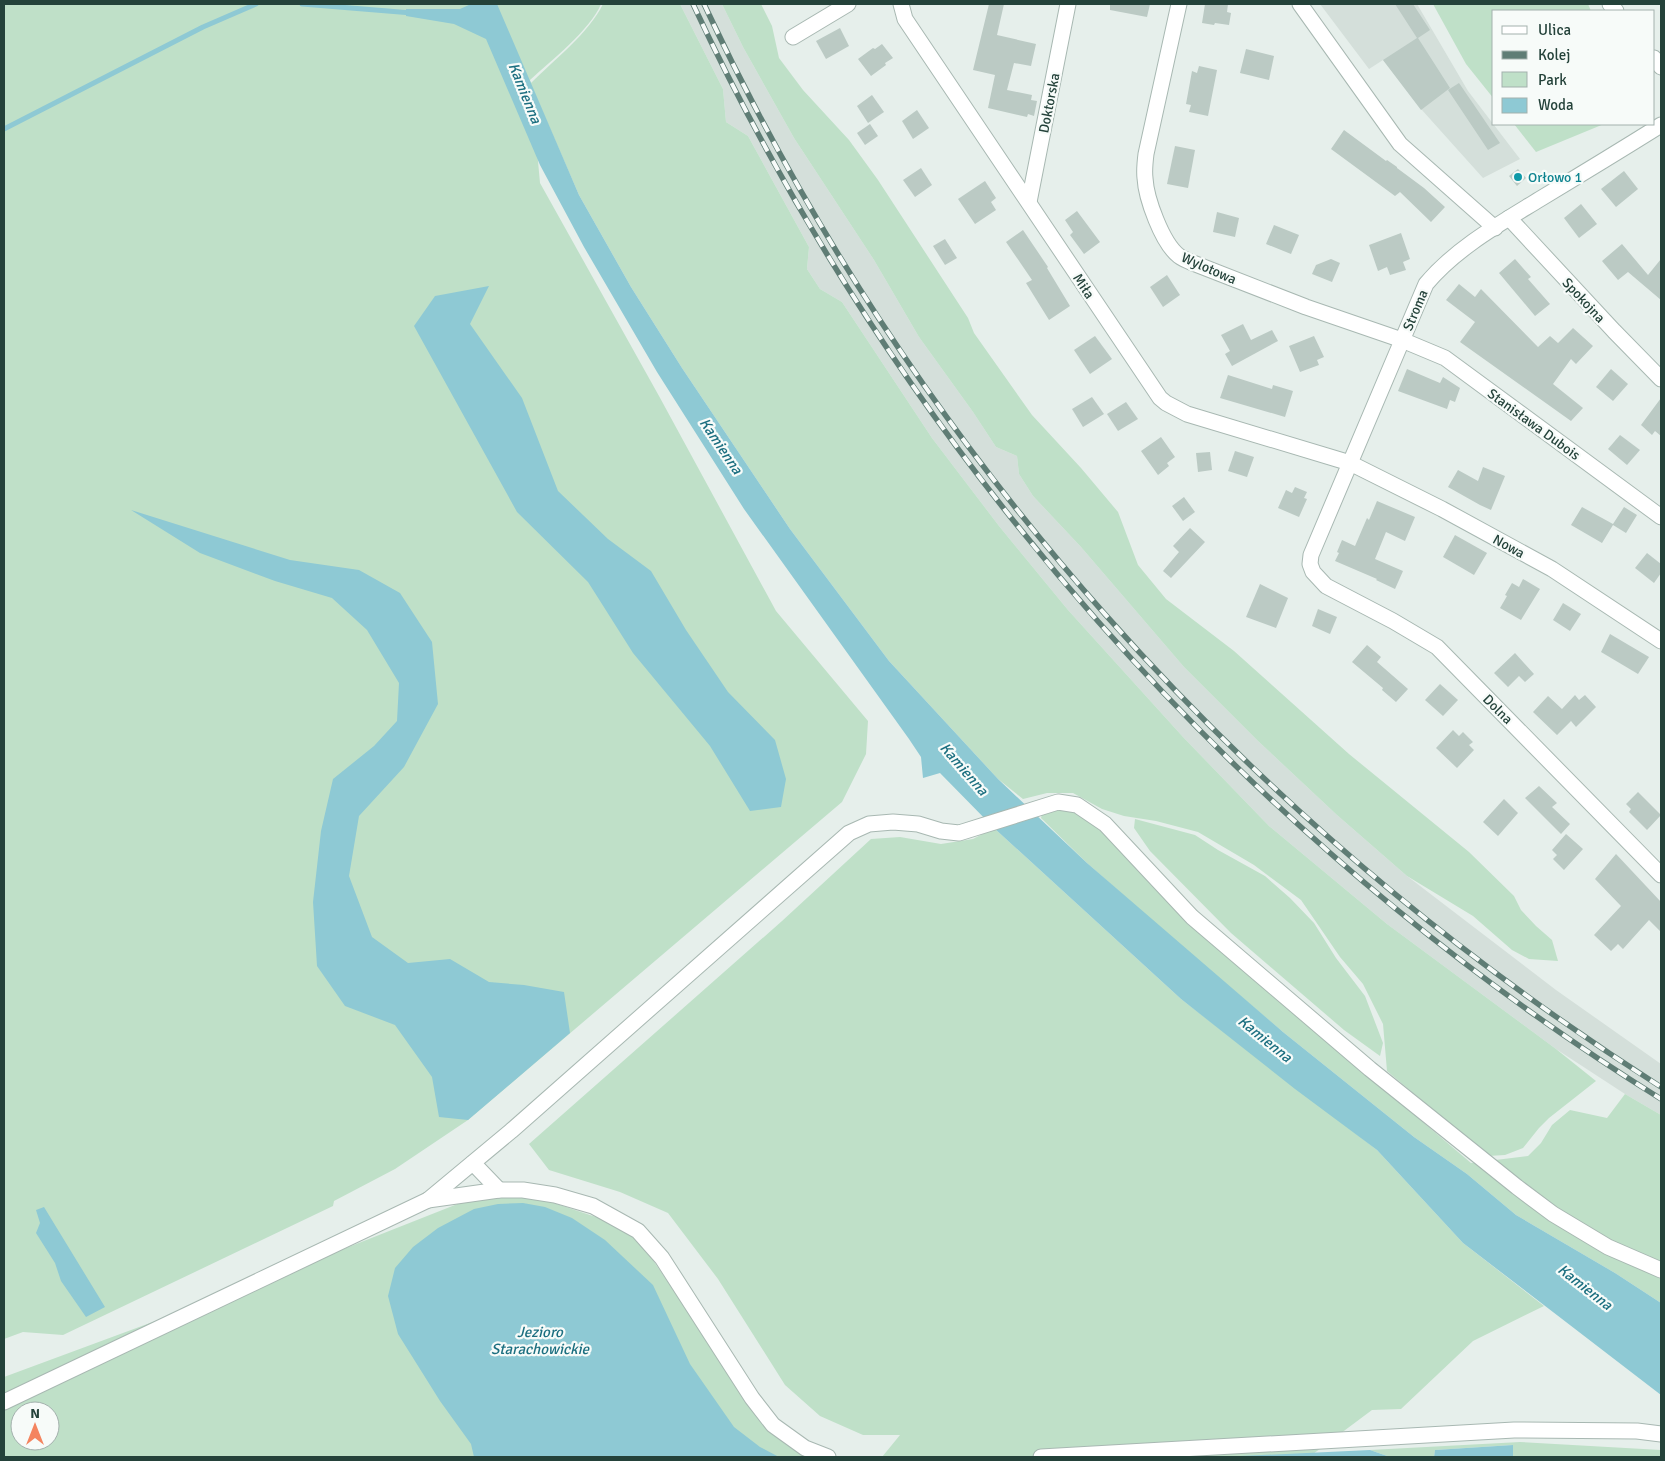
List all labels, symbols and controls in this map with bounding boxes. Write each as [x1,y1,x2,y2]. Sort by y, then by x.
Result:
legend [1492,10,1655,125]
text: Ulica [1538,21,1571,39]
text: Kolej [1538,46,1570,64]
water label: Kamienna [505,60,545,126]
text: Park [1538,71,1567,89]
street label: Doktorska [1035,72,1064,135]
text: Woda [1538,96,1574,114]
place label: Orłowo 1 [1528,169,1582,186]
marker: Orłowo 1 [1512,171,1524,183]
street label: Wylotowa [1179,249,1239,288]
street label: Miła [1069,270,1098,302]
street label: Spokojna [1559,274,1609,326]
street label: Stroma [1399,287,1432,333]
street label: Stanisława Dubois [1484,385,1583,464]
water label: Kamienna [696,414,747,478]
street label: Nowa [1490,531,1528,562]
street label: Dolna [1479,691,1516,728]
water label: Kamienna [936,739,992,799]
water label: Kamienna [1234,1012,1296,1066]
water label: Kamienna [1554,1260,1616,1314]
water label: Jezioro Starachowickie [491,1323,591,1358]
north arrow [10,1401,60,1451]
text: N [30,1405,40,1422]

